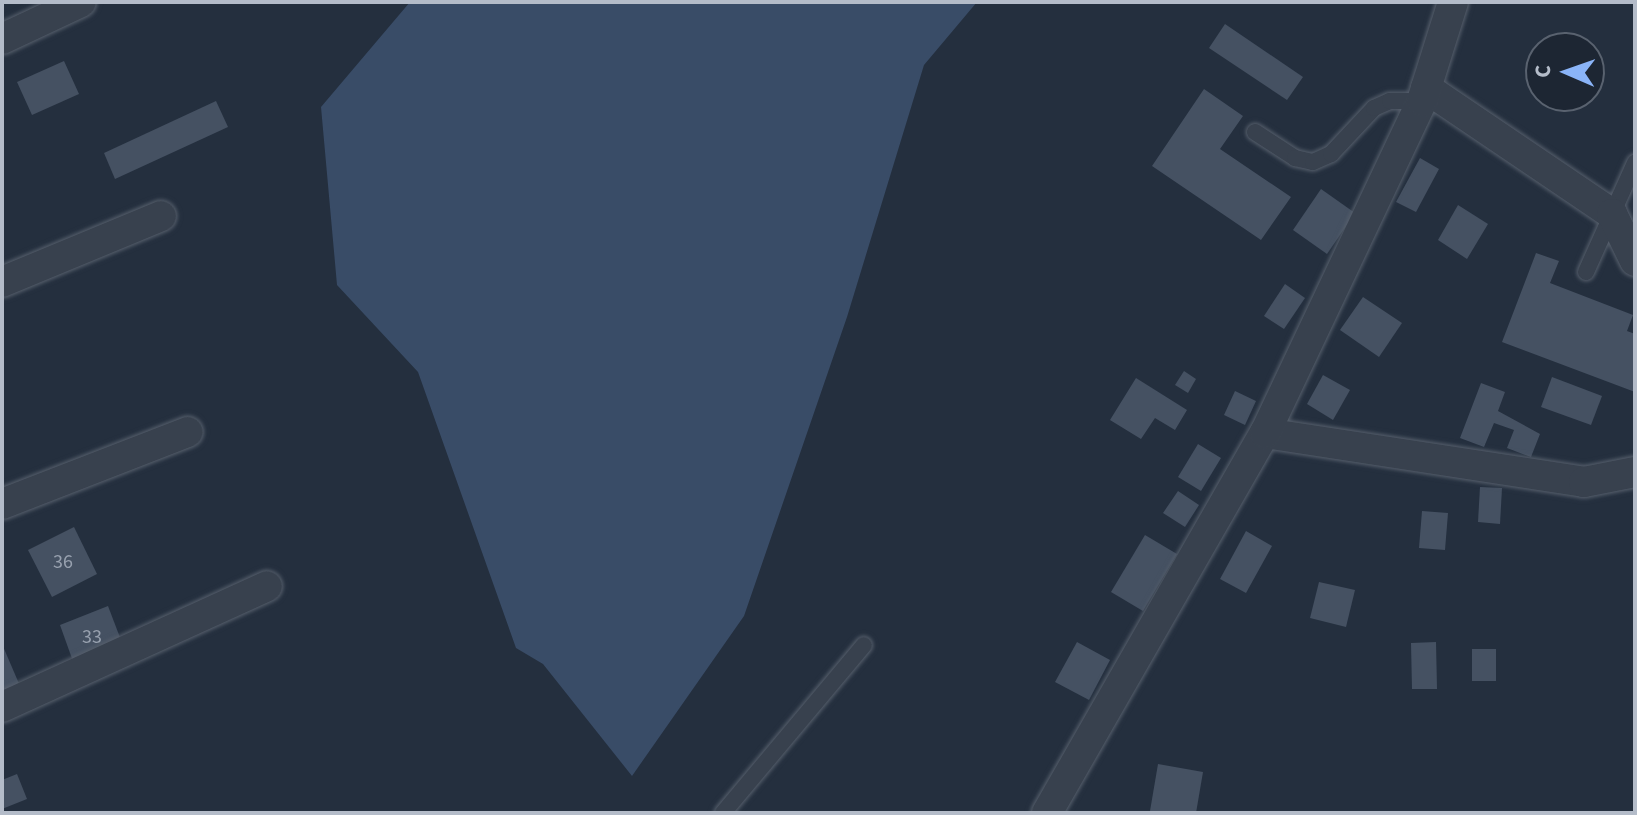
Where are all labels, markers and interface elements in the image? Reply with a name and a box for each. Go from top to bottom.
north arrow [1525,32,1605,112]
text: С [1527,64,1559,78]
house number: 36 [53,550,73,574]
house number: 33 [82,625,102,649]

